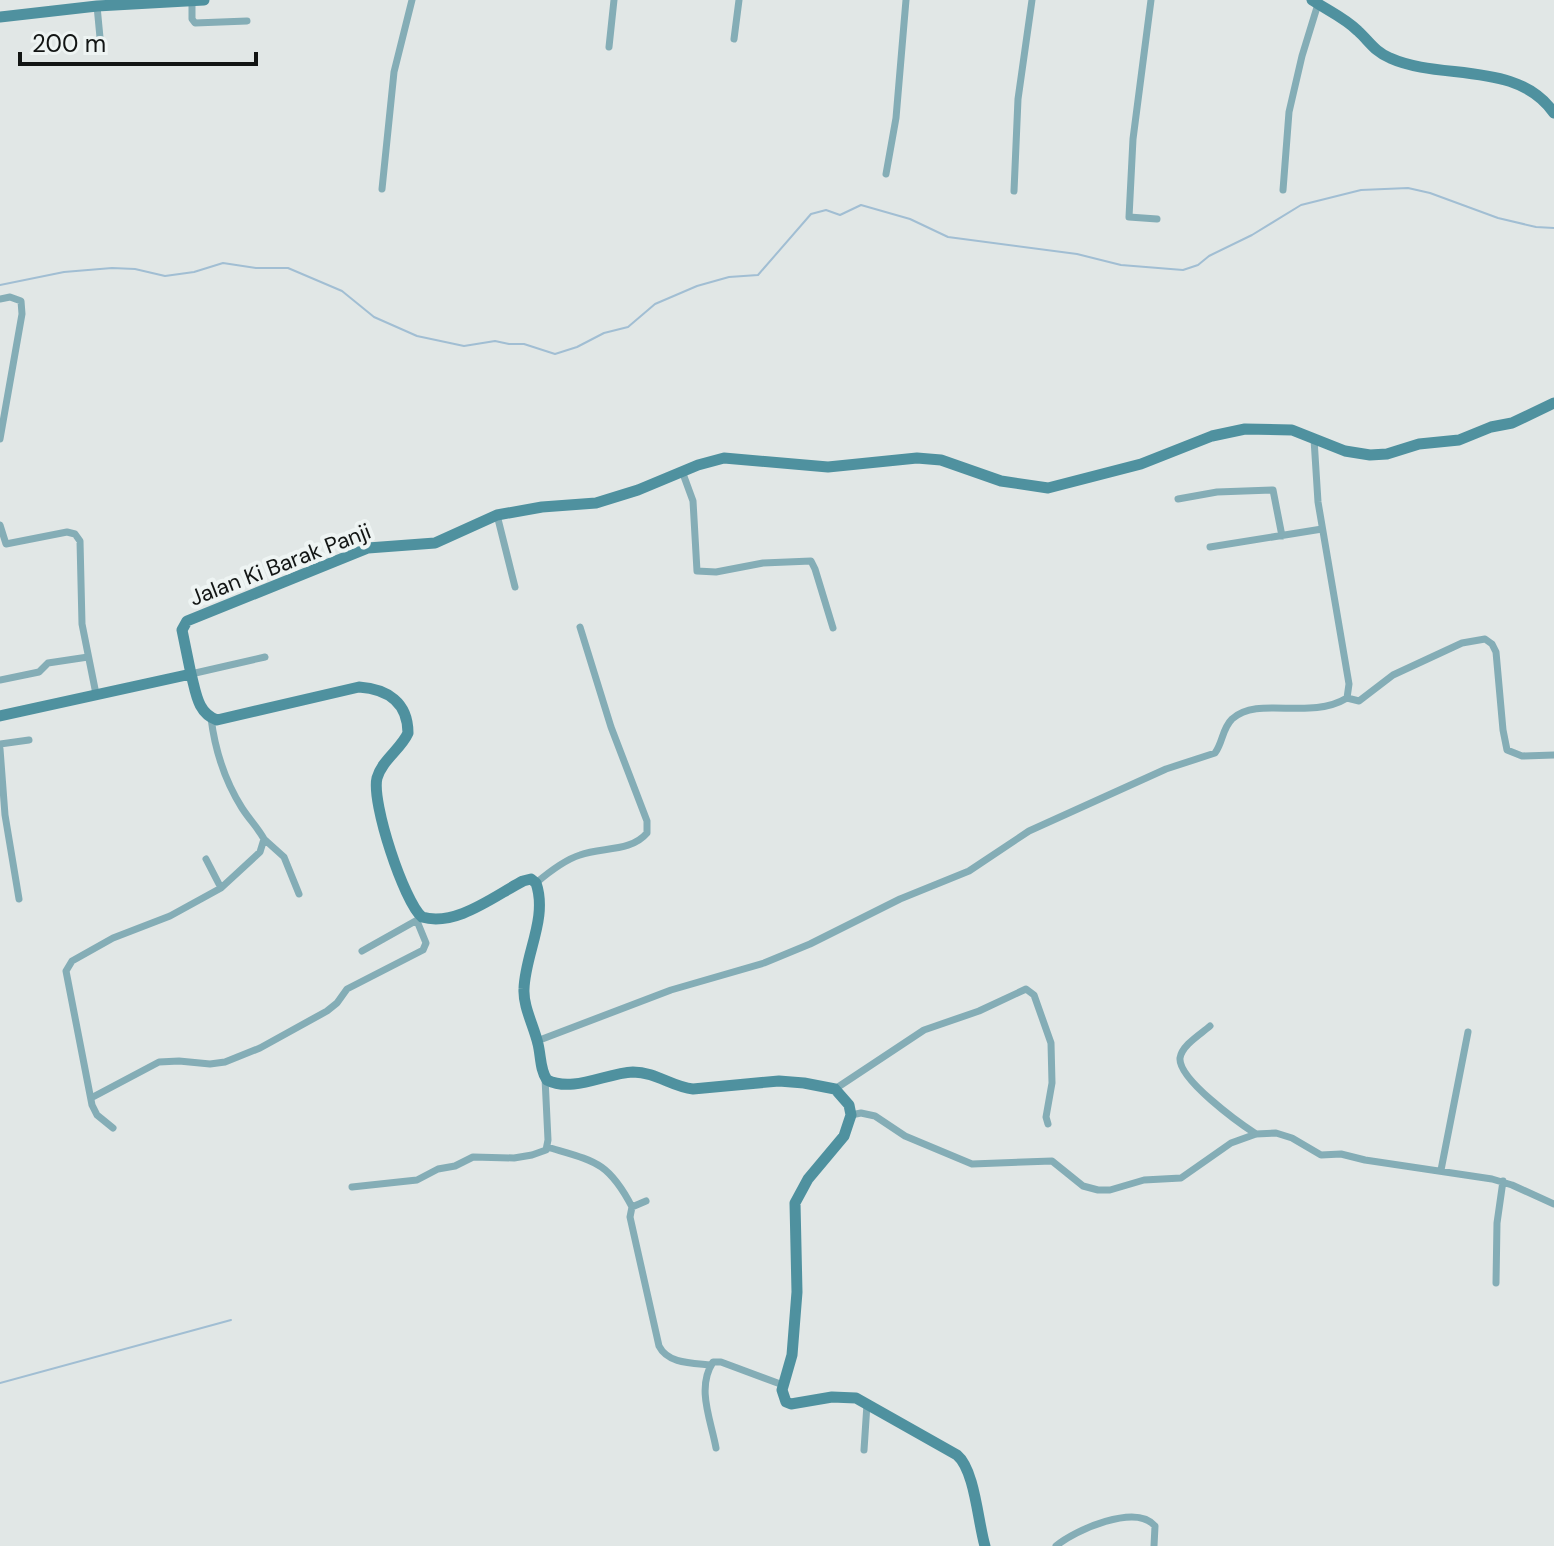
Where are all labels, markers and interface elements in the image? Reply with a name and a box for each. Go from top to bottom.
scale bar [20,16,256,66]
text: 200 m [32,28,106,59]
street label: Jalan Ki Barak Panji [185,517,375,612]

